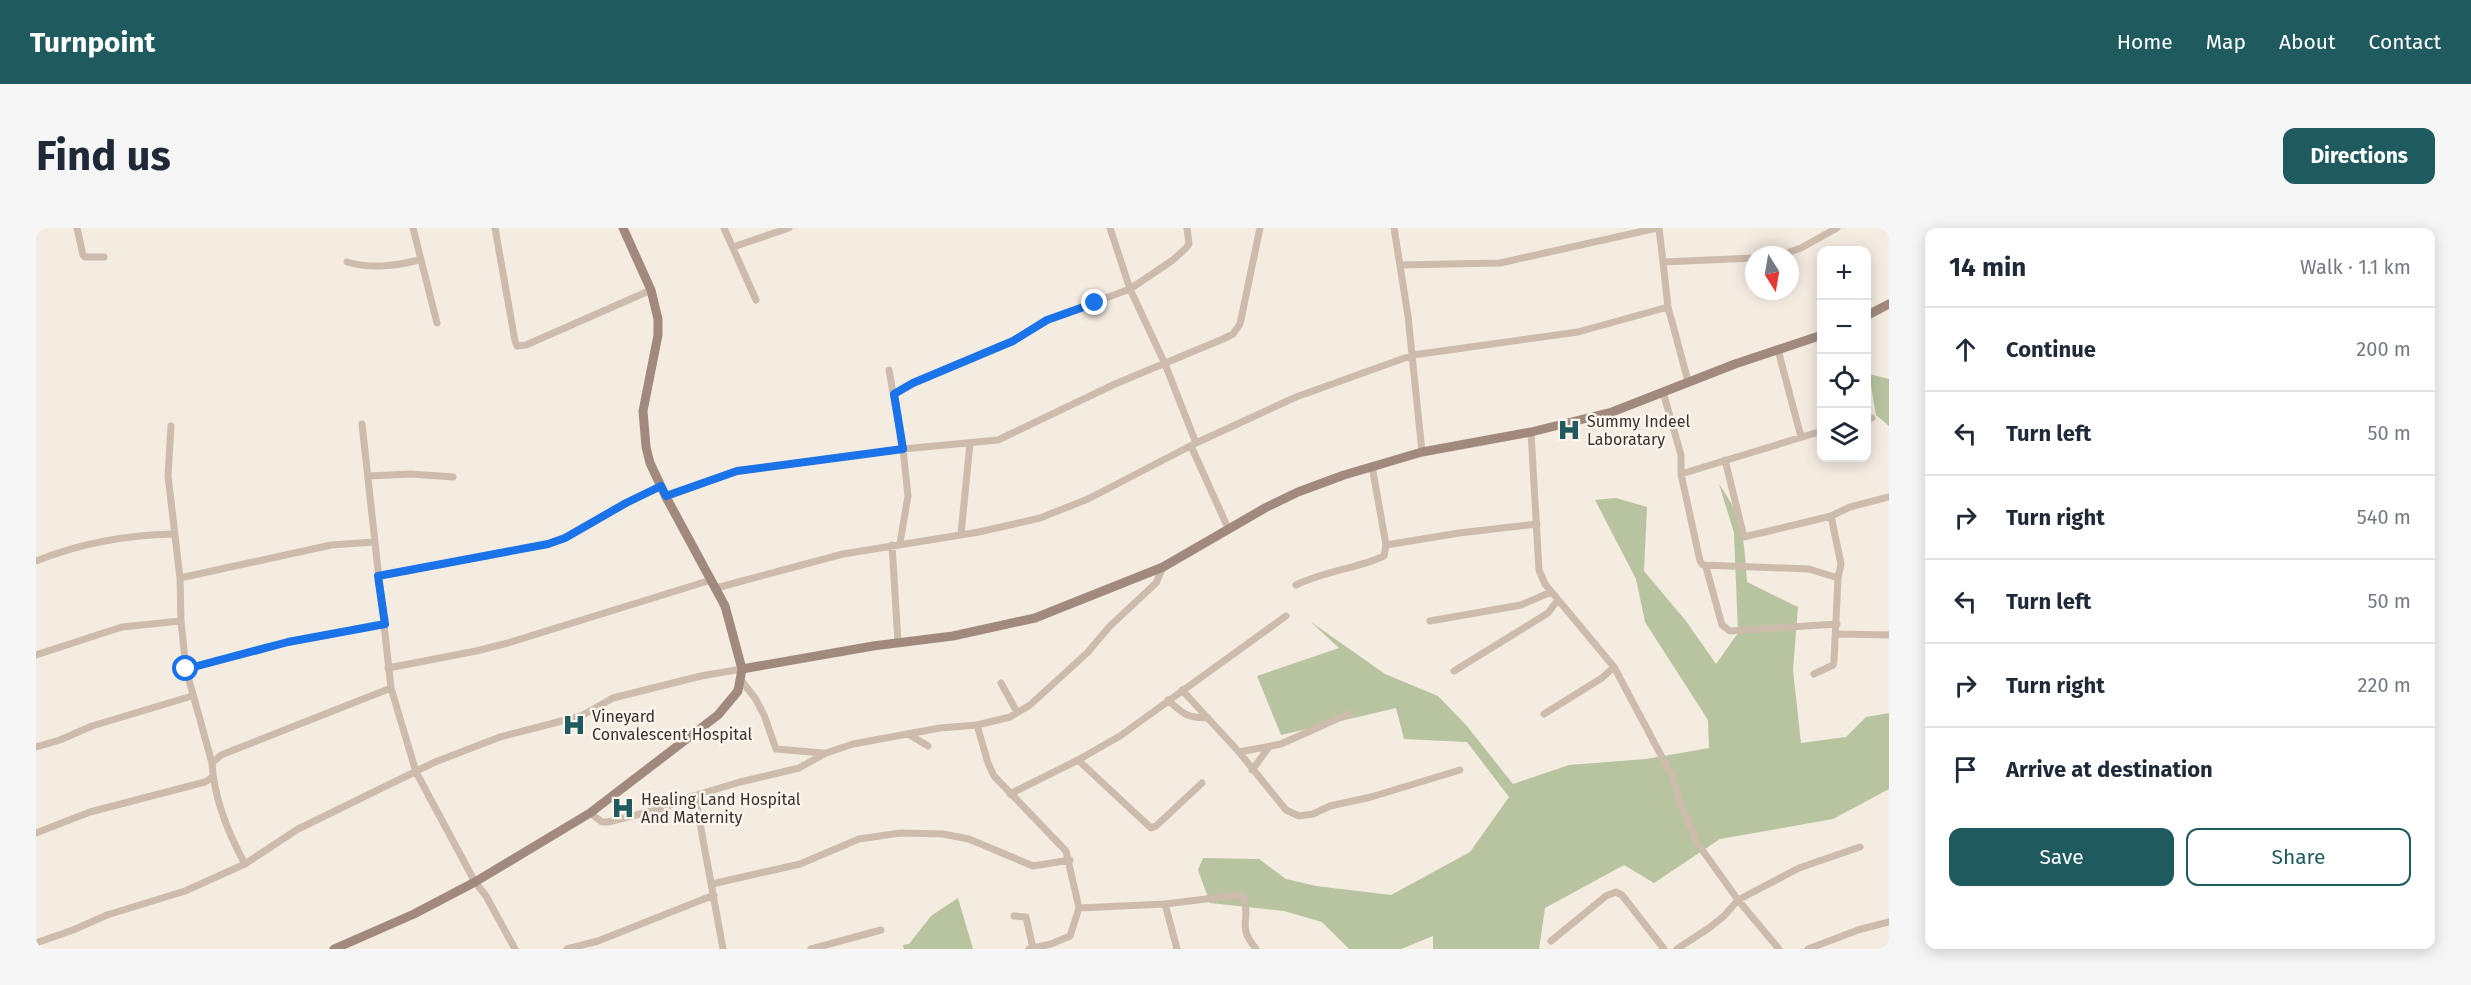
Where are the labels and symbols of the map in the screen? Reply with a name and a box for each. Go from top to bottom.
north arrow [1745,246,1799,300]
route end [1081,289,1107,315]
place label: Summy Indeel Laboratary [1587,412,1691,449]
hospital icon: Summy Indeel Laboratary [1556,417,1582,443]
route start [172,655,198,681]
place label: Vineyard Convalescent Hospital [592,707,753,744]
hospital icon: Vineyard Convalescent Hospital [561,712,587,738]
place label: Healing Land Hospital And Maternity [641,790,801,827]
hospital icon: Healing Land Hospital And Maternity [610,795,636,821]

